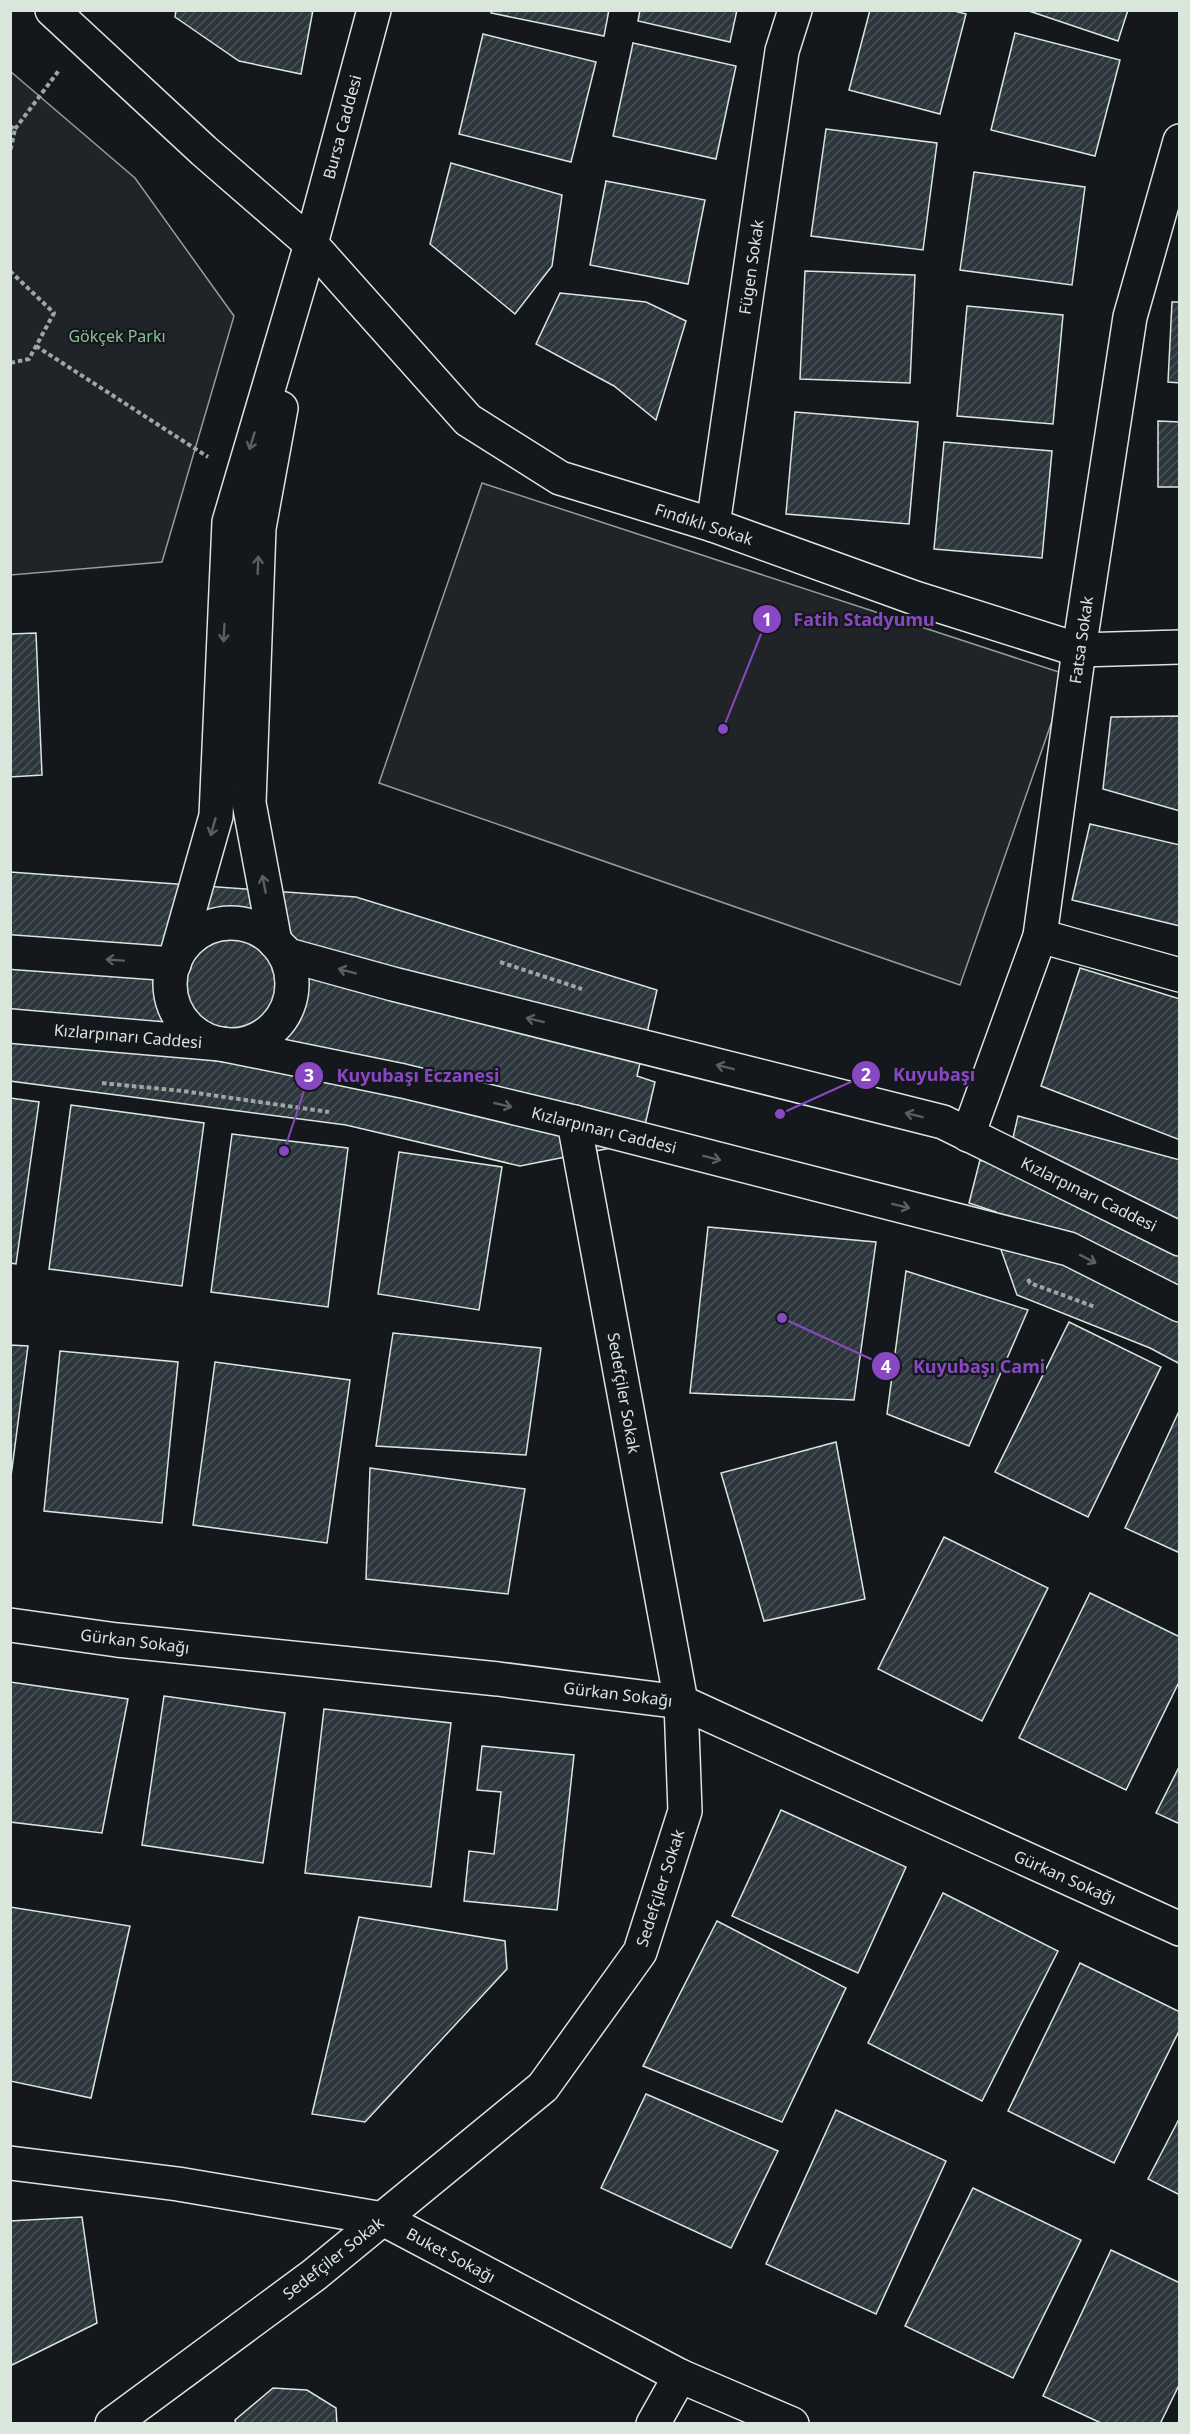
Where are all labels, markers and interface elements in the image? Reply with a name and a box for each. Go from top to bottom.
street label: Bursa Caddesi [317,72,367,182]
street label: Fügen Sokak [733,218,769,316]
park label: Gökçek Parkı [68,325,166,347]
one-way arrow [246,431,257,450]
street label: Fındıklı Sokak [652,498,756,550]
one-way arrow [253,556,264,575]
street label: Fatsa Sokak [1064,594,1098,685]
callout: Fatih Stadyumu [752,601,947,637]
text: 1 [762,607,772,631]
text: Fatih Stadyumu [793,607,935,631]
one-way arrow [219,622,230,642]
one-way arrow [207,817,218,836]
one-way arrow [259,875,270,895]
one-way arrow [106,954,126,965]
one-way arrow [337,965,356,977]
one-way arrow [526,1013,545,1025]
street label: Kızlarpınarı Caddesi [53,1019,203,1053]
callout: Kuyubaşı [851,1057,987,1093]
callout: Kuyubaşı Eczanesi [294,1058,511,1094]
one-way arrow [715,1061,734,1073]
text: 2 [861,1062,871,1086]
text: Kuyubaşı [893,1062,975,1086]
text: 3 [304,1063,314,1087]
text: Kuyubaşı Eczanesi [337,1063,499,1087]
one-way arrow [493,1100,512,1112]
street label: Kızlarpınarı Caddesi [529,1101,679,1159]
one-way arrow [905,1108,924,1120]
one-way arrow [702,1152,721,1164]
street label: Kızlarpınarı Caddesi [1017,1152,1161,1236]
one-way arrow [891,1201,910,1213]
one-way arrow [1079,1254,1097,1265]
street label: Sedefçiler Sokak [603,1331,646,1456]
callout: Kuyubaşı Cami [871,1348,1058,1384]
text: 4 [881,1354,891,1378]
text: Kuyubaşı Cami [913,1354,1045,1378]
street label: Gürkan Sokağı [79,1623,191,1659]
street label: Gürkan Sokağı [562,1676,674,1712]
street label: Sedefçiler Sokak [631,1826,690,1950]
street label: Gürkan Sokağı [1010,1845,1120,1909]
street label: Sedefçiler Sokak [278,2211,388,2304]
street label: Buket Sokağı [403,2222,499,2288]

